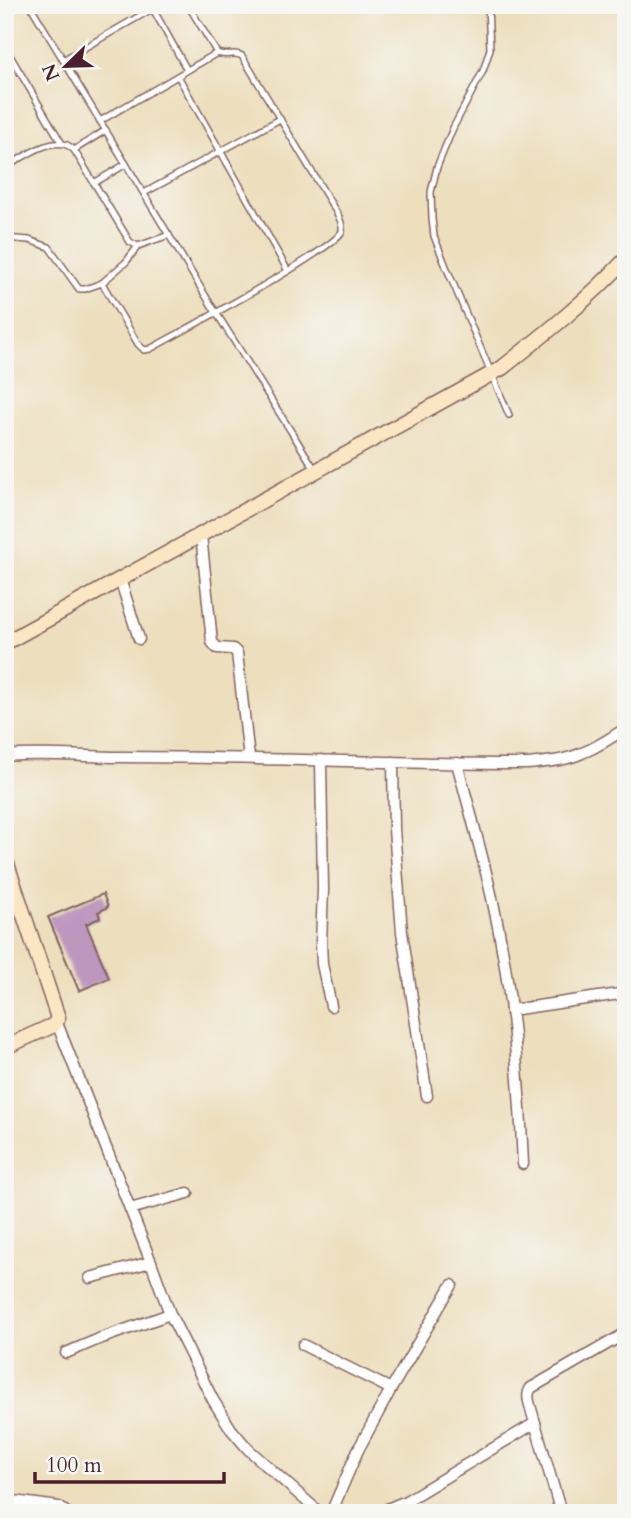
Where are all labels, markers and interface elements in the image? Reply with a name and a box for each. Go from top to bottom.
north arrow [32,32,102,102]
text: N [36,59,66,85]
scale bar [35,1441,224,1485]
text: 100 m [46,1451,102,1480]

